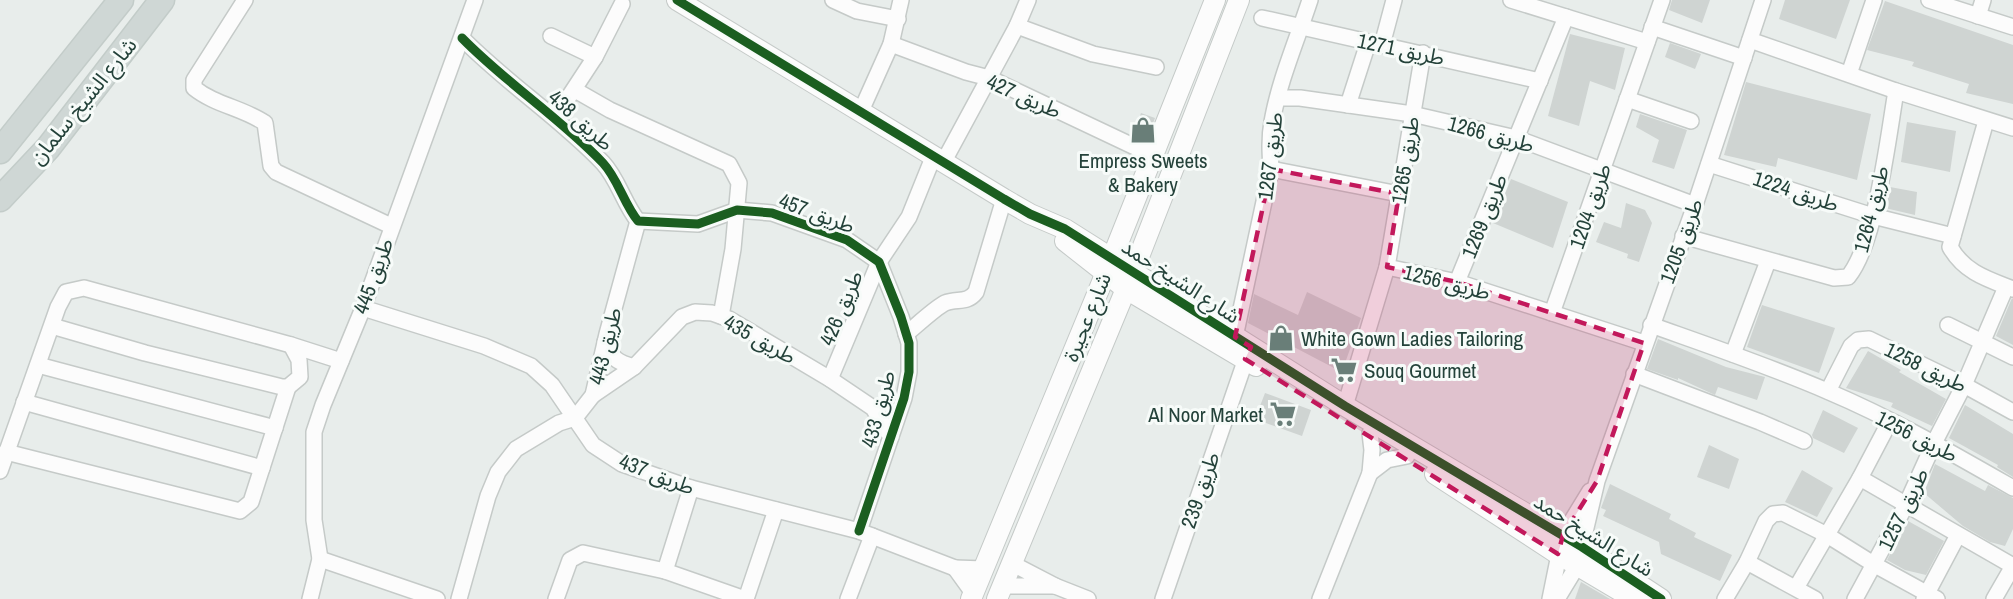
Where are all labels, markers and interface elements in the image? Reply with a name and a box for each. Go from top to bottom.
street label: طريق 1271 [1355,26,1447,72]
street label: شارع الشيخ سلمان [23,31,144,171]
street label: طريق 427 [982,67,1066,125]
street label: طريق 438 [542,83,620,157]
street label: طريق 1266 [1445,109,1537,159]
street label: طريق 1267 [1250,110,1290,202]
street label: طريق 1265 [1384,114,1426,206]
shop icon: Empress Sweets & Bakery [1128,115,1158,145]
place label: Empress Sweets & Bakery [1078,146,1208,199]
street label: طريق 1204 [1562,160,1618,252]
street label: طريق 1264 [1846,163,1896,255]
street label: طريق 1224 [1750,164,1842,218]
street label: طريق 1269 [1454,170,1514,262]
street label: طريق 457 [775,186,859,240]
street label: طريق 1205 [1652,195,1710,287]
street label: شارع الشيخ حمد [1116,232,1246,331]
street label: طريق 445 [346,234,400,318]
street label: طريق 1256 [1401,257,1493,307]
street label: طريق 426 [812,266,870,350]
street label: شارع عجيرة [1056,268,1119,366]
street label: طريق 443 [581,304,629,388]
street label: طريق 435 [719,307,801,371]
shop icon: White Gown Ladies Tailoring [1266,323,1296,353]
place label: White Gown Ladies Tailoring [1301,324,1524,353]
street label: طريق 1258 [1880,335,1972,399]
supermarket icon: Souq Gourmet [1329,355,1359,385]
place label: Souq Gourmet [1364,356,1476,385]
street label: طريق 433 [854,367,902,451]
supermarket icon: Al Noor Market [1268,399,1298,429]
place label: Al Noor Market [1147,400,1263,429]
street label: طريق 1256 [1871,403,1963,469]
street label: طريق 437 [615,446,699,502]
street label: طريق 239 [1173,448,1227,532]
street label: طريق 1257 [1871,463,1935,555]
street label: شارع الشيخ حمد [1528,487,1659,584]

